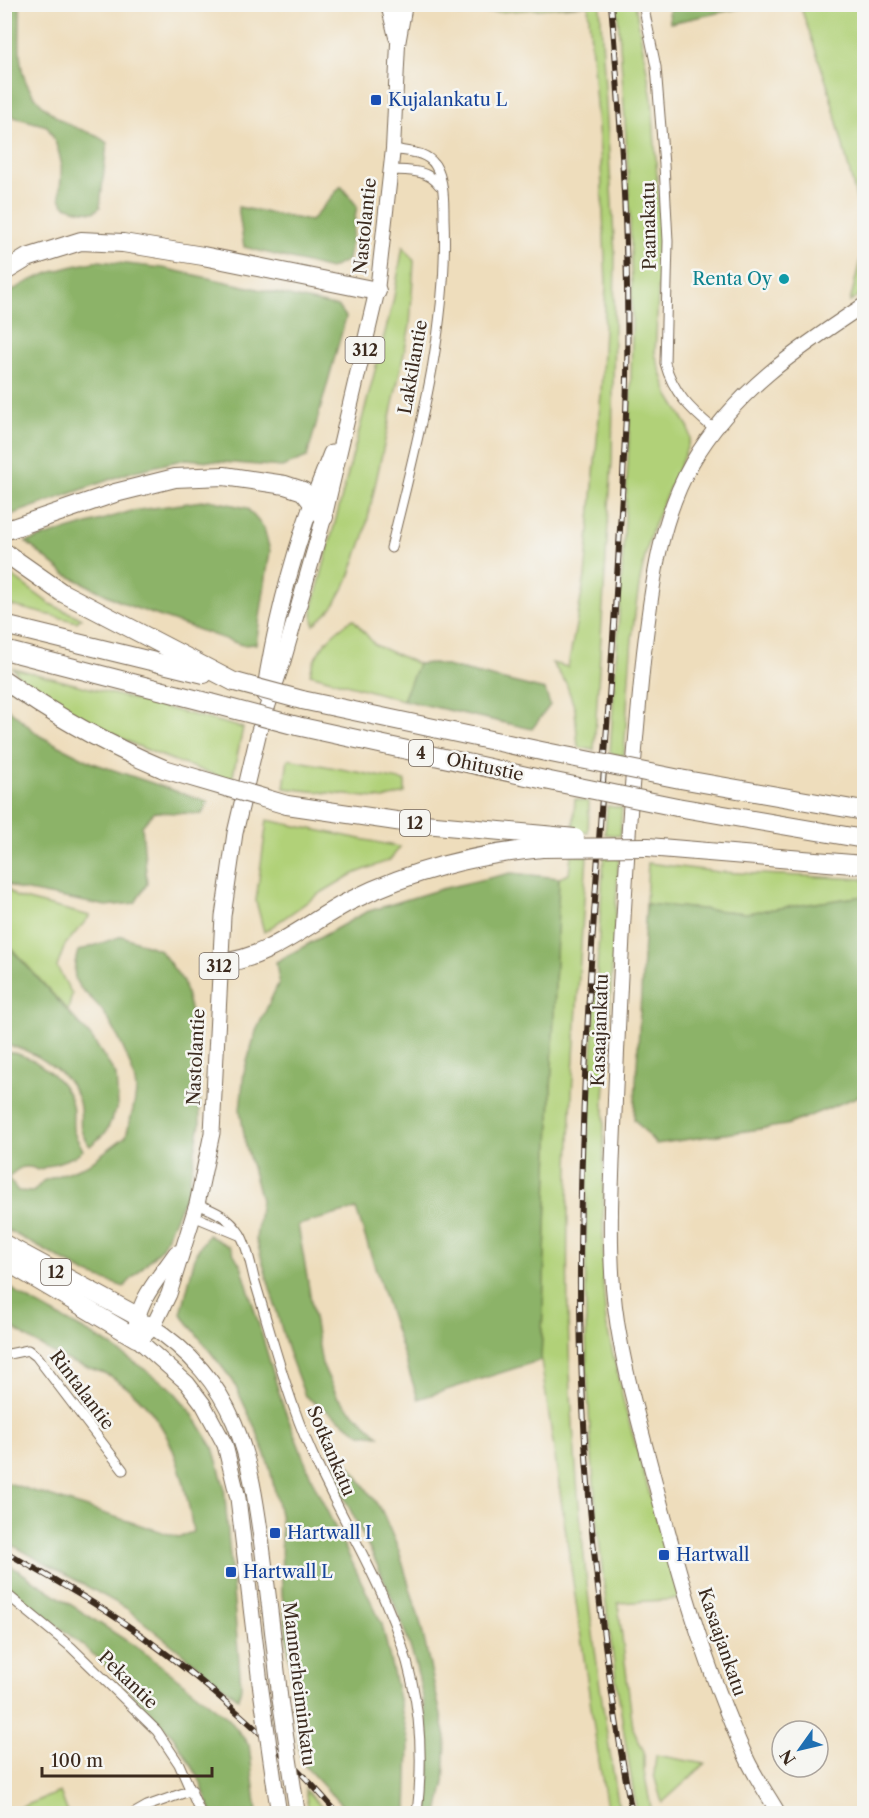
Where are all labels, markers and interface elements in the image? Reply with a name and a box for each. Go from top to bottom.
place label: Kujalankatu L [388,89,508,111]
marker: Kujalankatu L [369,93,383,107]
street label: Nastolantie [349,177,381,275]
street label: Paanakatu [637,182,661,270]
place label: Renta Oy [692,268,773,290]
marker: Renta Oy [777,272,791,286]
street label: Lakkilantie [394,318,432,416]
road number: 312 [346,337,385,363]
road number: 4 [409,740,433,766]
street label: Ohitustie [444,748,526,786]
road number: 12 [400,810,430,836]
road number: 312 [200,953,238,979]
street label: Kasaajankatu [587,973,613,1087]
street label: Nastolantie [182,1008,210,1106]
road number: 12 [41,1259,71,1285]
street label: Rintalantie [45,1346,119,1434]
street label: Sotkankatu [302,1403,360,1499]
place label: Hartwall I [287,1522,372,1544]
marker: Hartwall I [268,1526,282,1540]
place label: Hartwall [676,1544,749,1566]
marker: Hartwall [657,1548,671,1562]
place label: Hartwall L [243,1561,333,1583]
marker: Hartwall L [224,1565,238,1579]
street label: Kasaajankatu [693,1585,751,1699]
street label: Mannerheiminkatu [278,1601,320,1767]
street label: Pekantie [94,1646,162,1714]
north arrow [770,1719,830,1779]
scale bar [42,1740,212,1778]
text: N [775,1746,800,1769]
text: 100 m [51,1750,103,1772]

